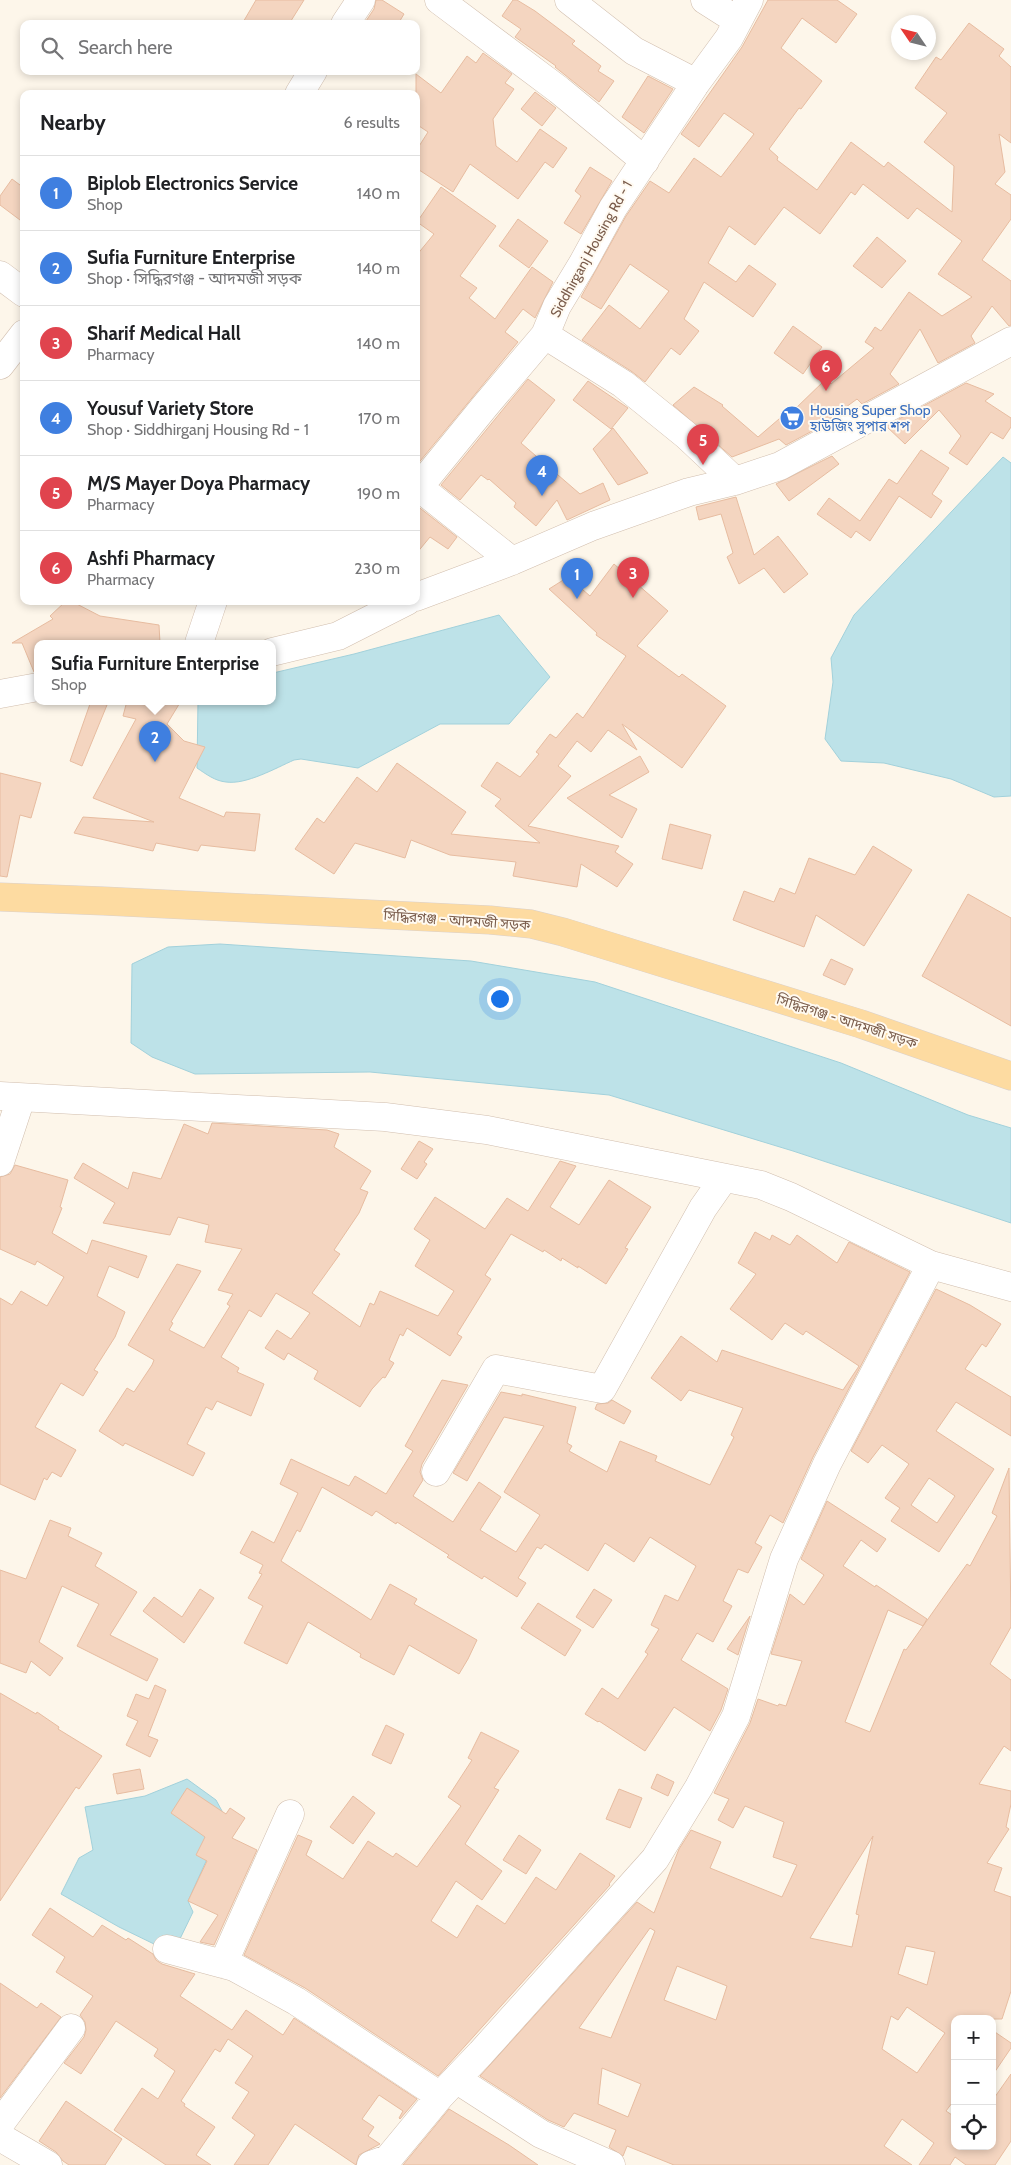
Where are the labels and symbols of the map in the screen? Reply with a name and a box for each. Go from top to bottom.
north arrow [891,15,936,60]
street label: Siddhirganj Housing Rd - 1 [546,178,636,320]
pin: 6 [810,350,842,391]
place label: Housing Super Shop হাউজিং সুপার শপ [809,401,931,435]
supermarket icon: Housing Super Shop হাউজিং সুপার শপ [779,405,805,431]
pin: 5 [687,424,719,465]
pin: 4 [526,455,558,496]
pin: 3 [617,557,649,598]
pin: 1 [561,558,593,599]
pin: 2 [139,721,171,762]
street label: সিদ্ধিরগঞ্জ - আদমজী সড়ক [382,906,532,934]
your location [487,986,513,1012]
street label: সিদ্ধিরগঞ্জ - আদমজী সড়ক [773,989,920,1052]

